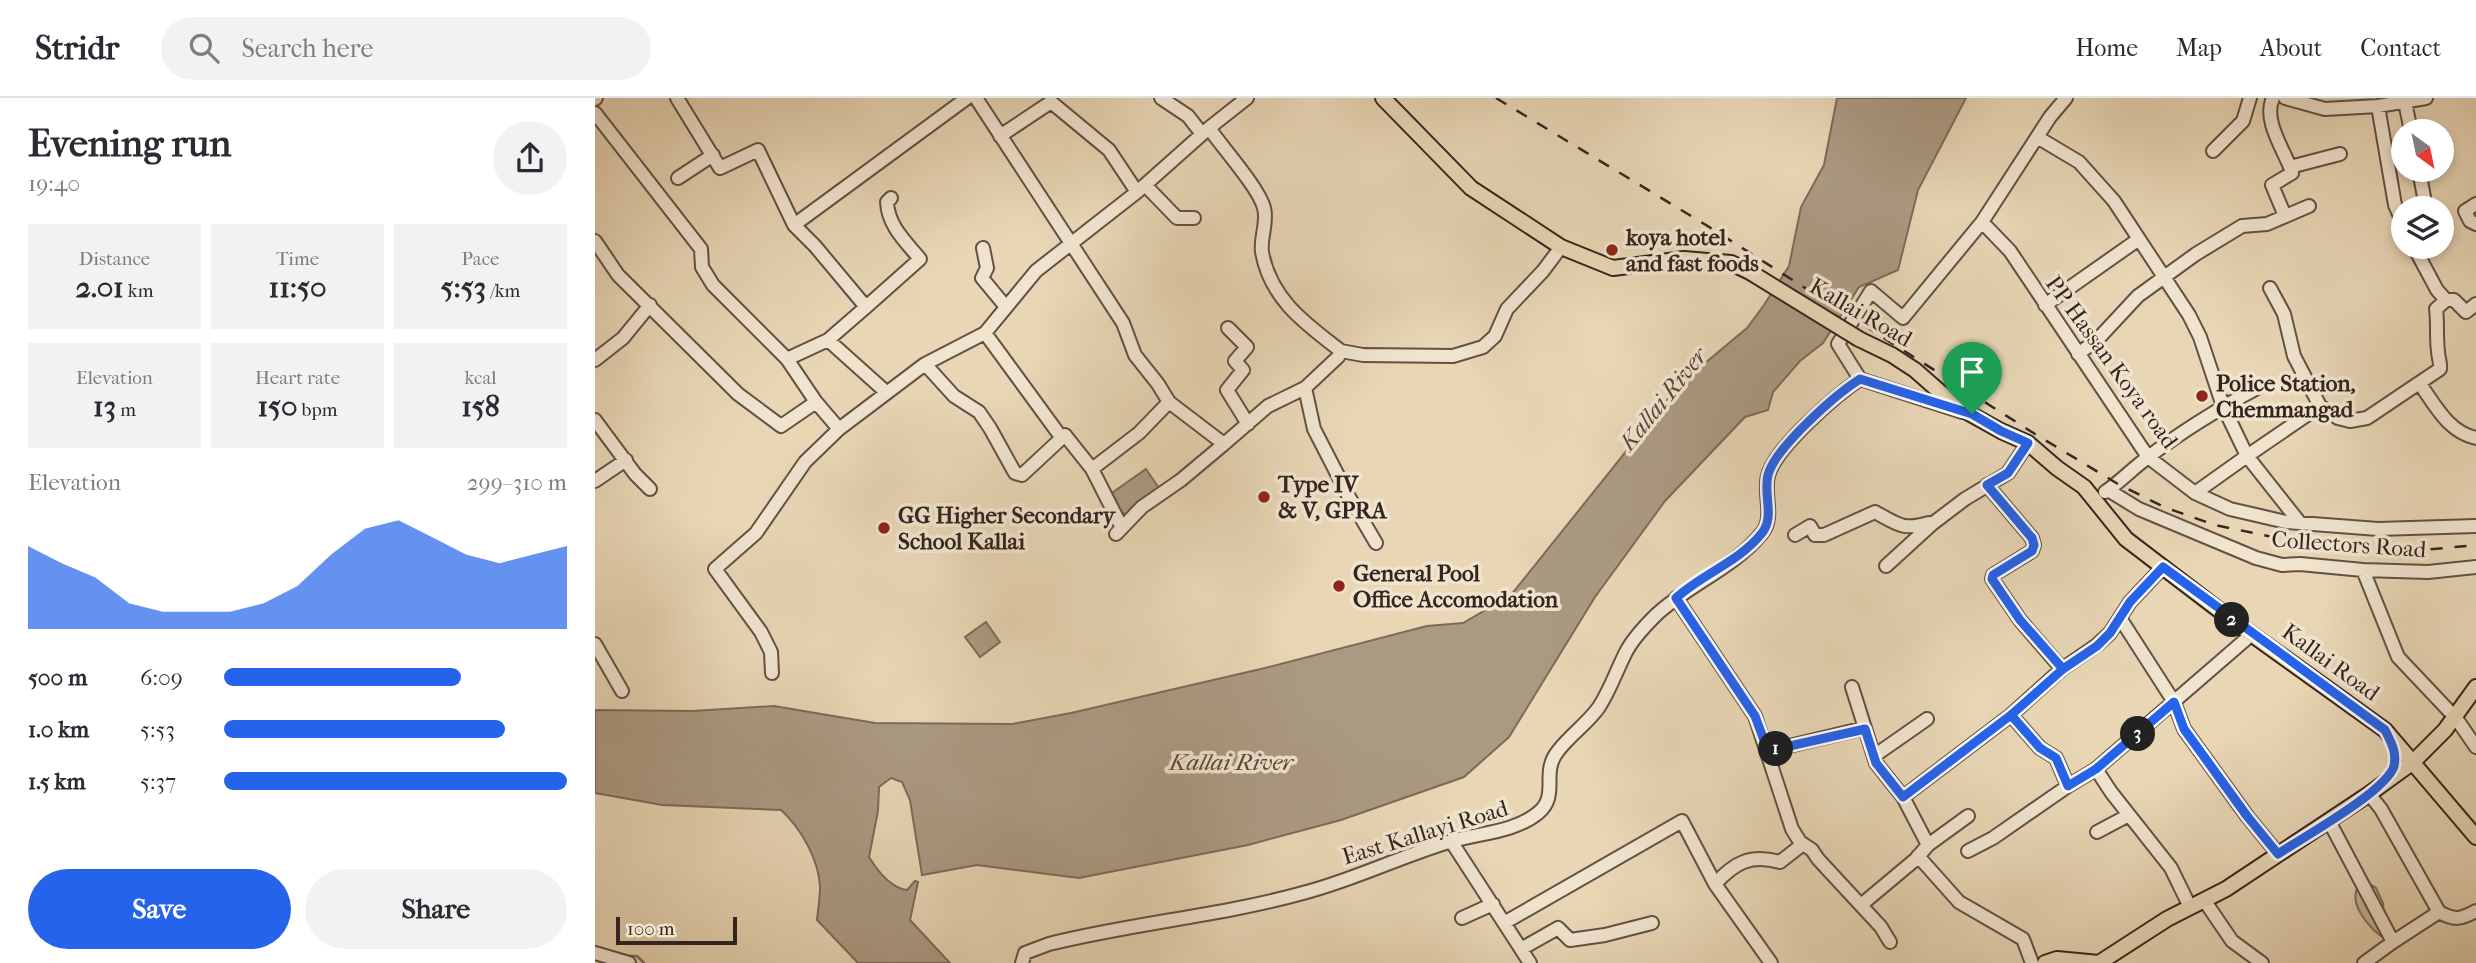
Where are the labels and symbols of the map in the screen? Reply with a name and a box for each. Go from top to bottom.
north arrow [2391,119,2453,182]
place label: koya hotel and fast foods [1625,224,1759,277]
marker: koya hotel and fast foods [1604,242,1620,258]
street label: PP Hassan Koya road [2040,271,2184,454]
street label: Kallai Road [1805,272,1917,353]
water label: Kallai River [1612,340,1714,457]
pin [1942,342,2002,414]
place label: Police Station, Chemmangad [2216,370,2356,423]
marker: Police Station, Chemmangad [2194,388,2210,404]
place label: Type IV & V, GPRA [1277,471,1388,524]
marker: Type IV & V, GPRA [1256,489,1272,505]
place label: GG Higher Secondary School Kallai [898,502,1117,555]
marker: GG Higher Secondary School Kallai [876,520,892,536]
street label: Collectors Road [2271,526,2428,563]
place label: General Pool Office Accomodation [1353,560,1559,613]
marker: General Pool Office Accomodation [1331,578,1347,594]
pin: 2 [2215,602,2249,638]
street label: Kallai Road [2277,618,2385,707]
pin: 3 [2121,716,2155,752]
pin: 1 [1759,732,1793,766]
water label: Kallai River [1167,748,1295,776]
street label: East Kallayi Road [1339,794,1512,871]
scale bar [616,914,737,946]

